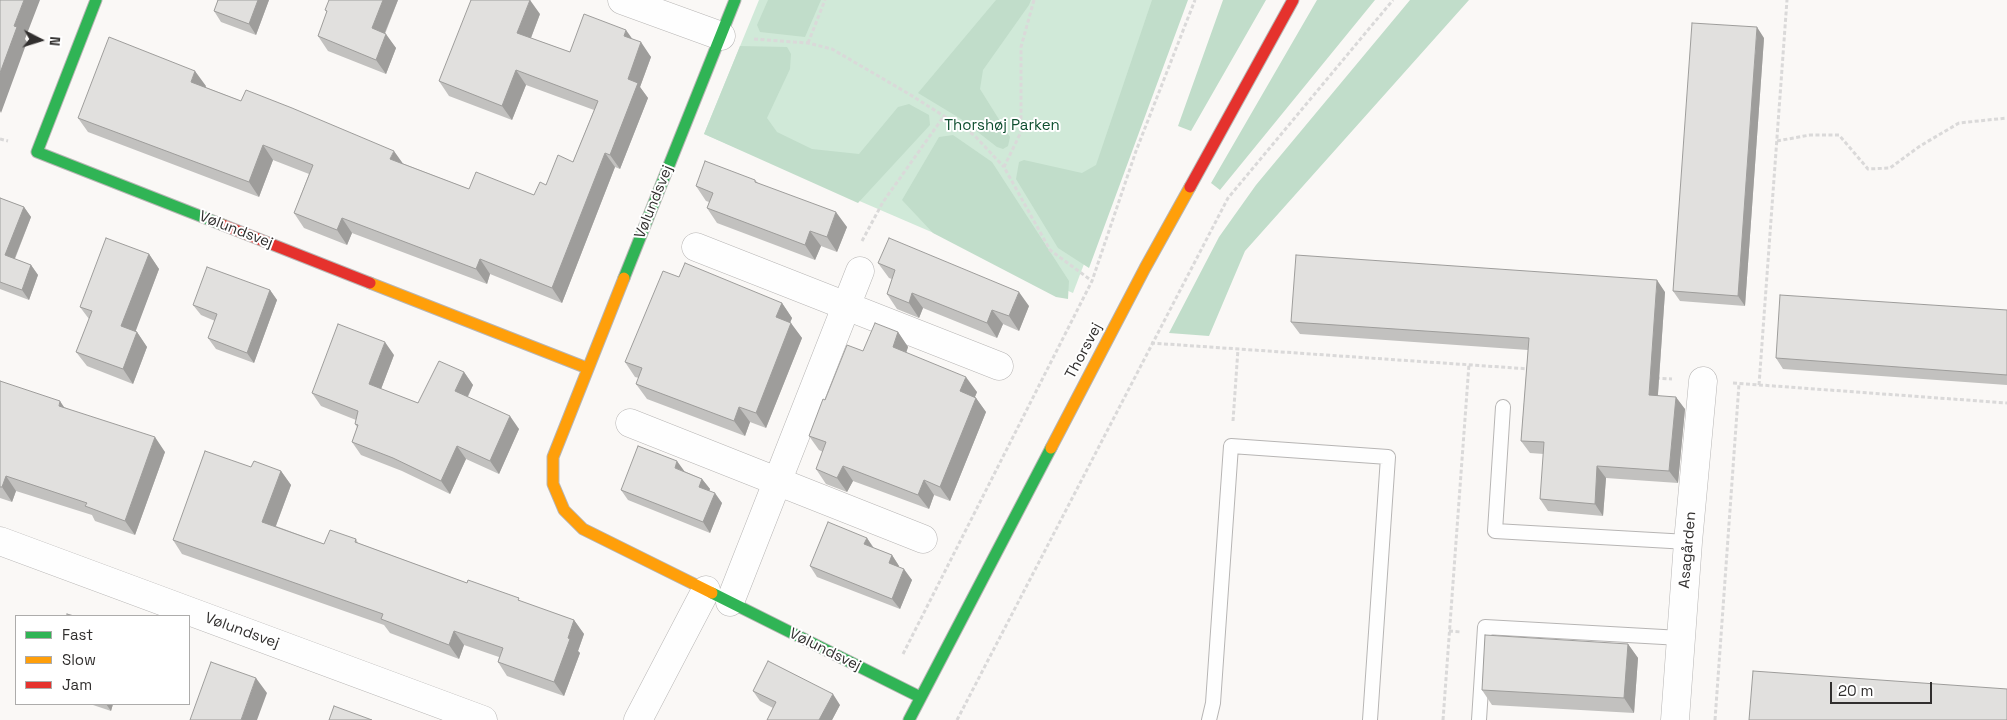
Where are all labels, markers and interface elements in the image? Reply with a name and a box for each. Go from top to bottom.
north arrow [15,15,65,65]
text: N [46,36,64,47]
park label: Thorshøj Parken [944,117,1060,135]
street label: Vølundsvej [631,163,677,241]
street label: Vølundsvej [197,208,275,252]
street label: Thorsvej [1062,320,1106,382]
street label: Asagården [1676,511,1700,589]
street label: Vølundsvej [202,609,282,653]
legend [15,615,190,705]
text: Fast [62,625,93,644]
street label: Vølundsvej [786,625,864,675]
text: Slow [62,650,96,669]
scale bar [1832,672,1934,704]
text: Jam [62,675,92,694]
text: 20 m [1838,681,1873,700]

